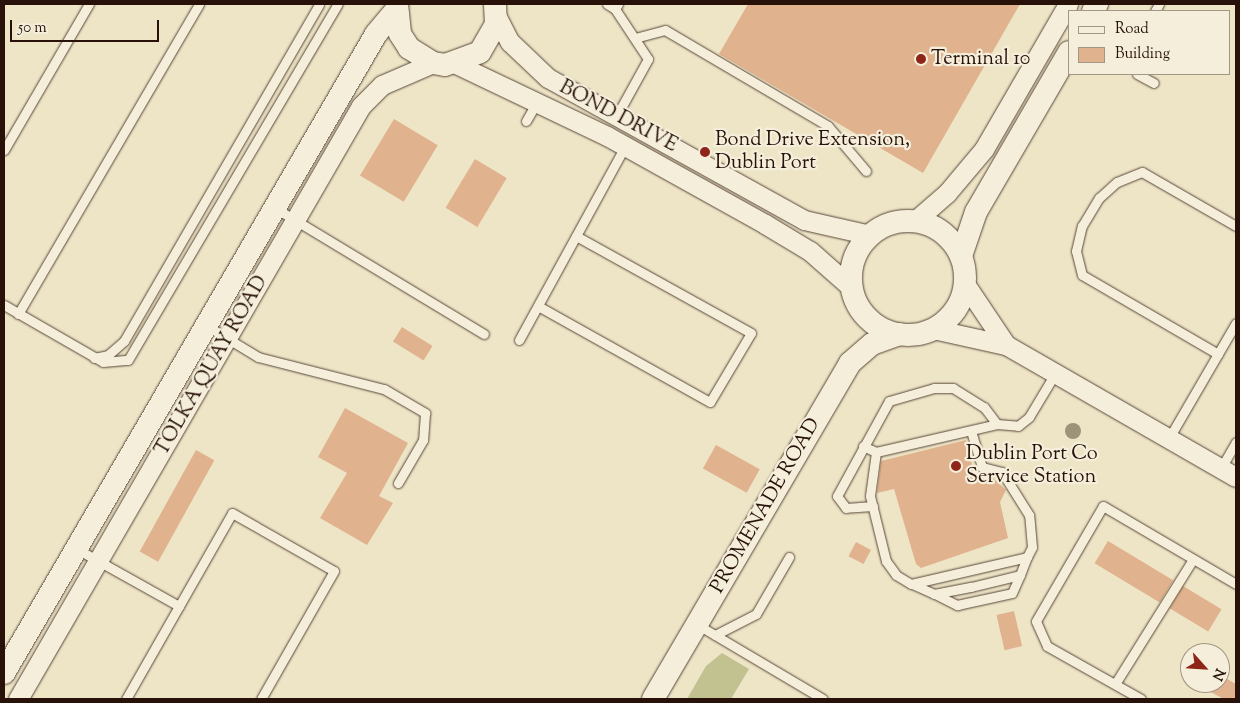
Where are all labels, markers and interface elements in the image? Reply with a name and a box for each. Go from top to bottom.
scale bar [12,10,161,42]
legend [1068,10,1230,75]
text: 50 m [18,18,47,39]
text: Road [1115,19,1149,40]
text: Building [1115,44,1170,65]
place label: Terminal 10 [931,47,1030,71]
marker: Terminal 10 [915,53,927,65]
street label: BOND DRIVE [555,76,681,158]
place label: Bond Drive Extension, Dublin Port [715,128,910,175]
marker: Bond Drive Extension, Dublin Port [699,146,711,158]
street label: TOLKA QUAY ROAD [151,272,273,460]
street label: PROMENADE ROAD [706,414,826,598]
place label: Dublin Port Co Service Station [966,442,1098,489]
marker: Dublin Port Co Service Station [950,460,962,472]
north arrow [1180,643,1230,693]
text: N [1206,665,1229,684]

